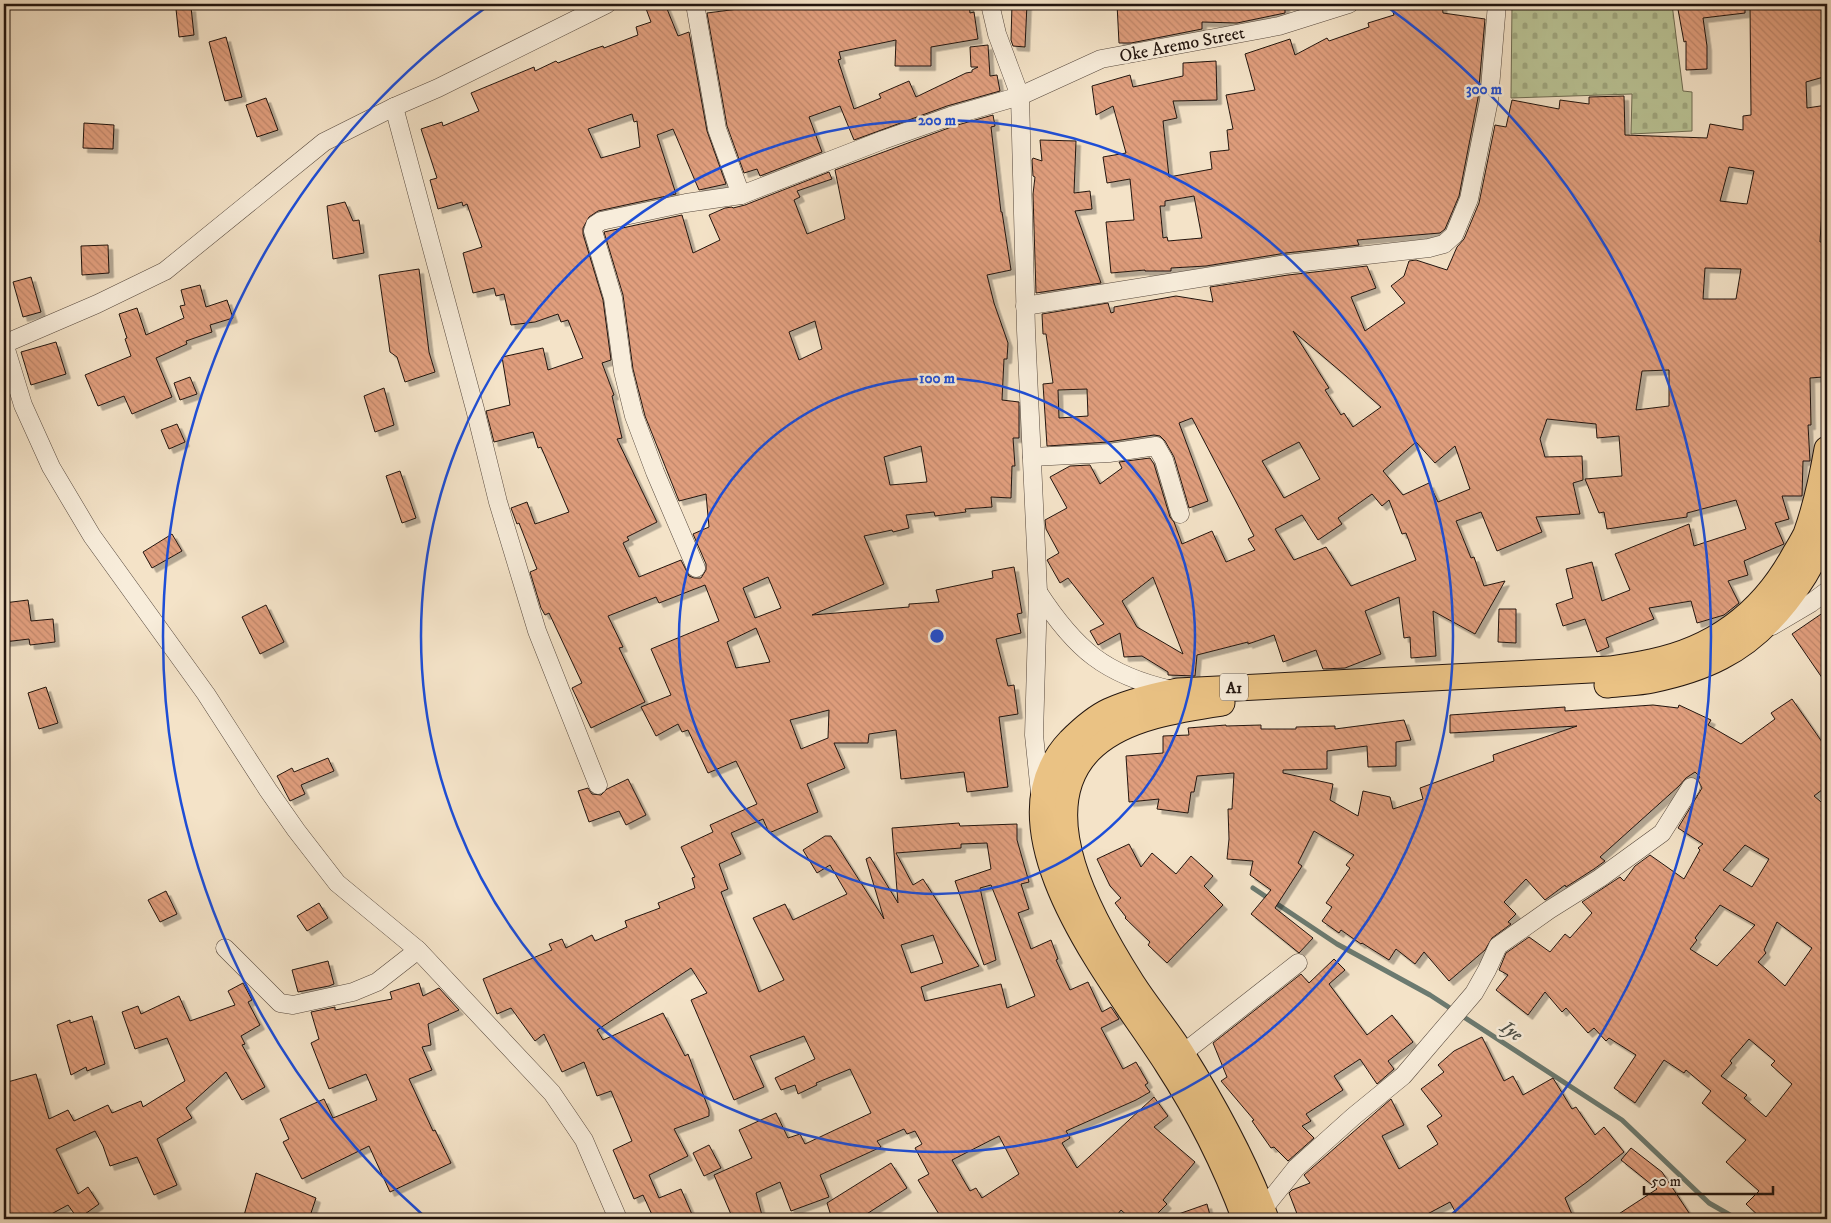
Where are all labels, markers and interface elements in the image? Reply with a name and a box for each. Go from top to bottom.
street label: Oke Aremo Street [1118,22,1247,68]
text: 300 m [1466,80,1503,99]
text: 200 m [918,111,957,130]
text: 100 m [919,369,956,388]
centre of rings [928,627,946,645]
road number: A1 [1220,674,1248,700]
water label: Iye [1495,1015,1527,1047]
scale bar [1644,1163,1772,1195]
text: 50 m [1651,1172,1681,1191]

